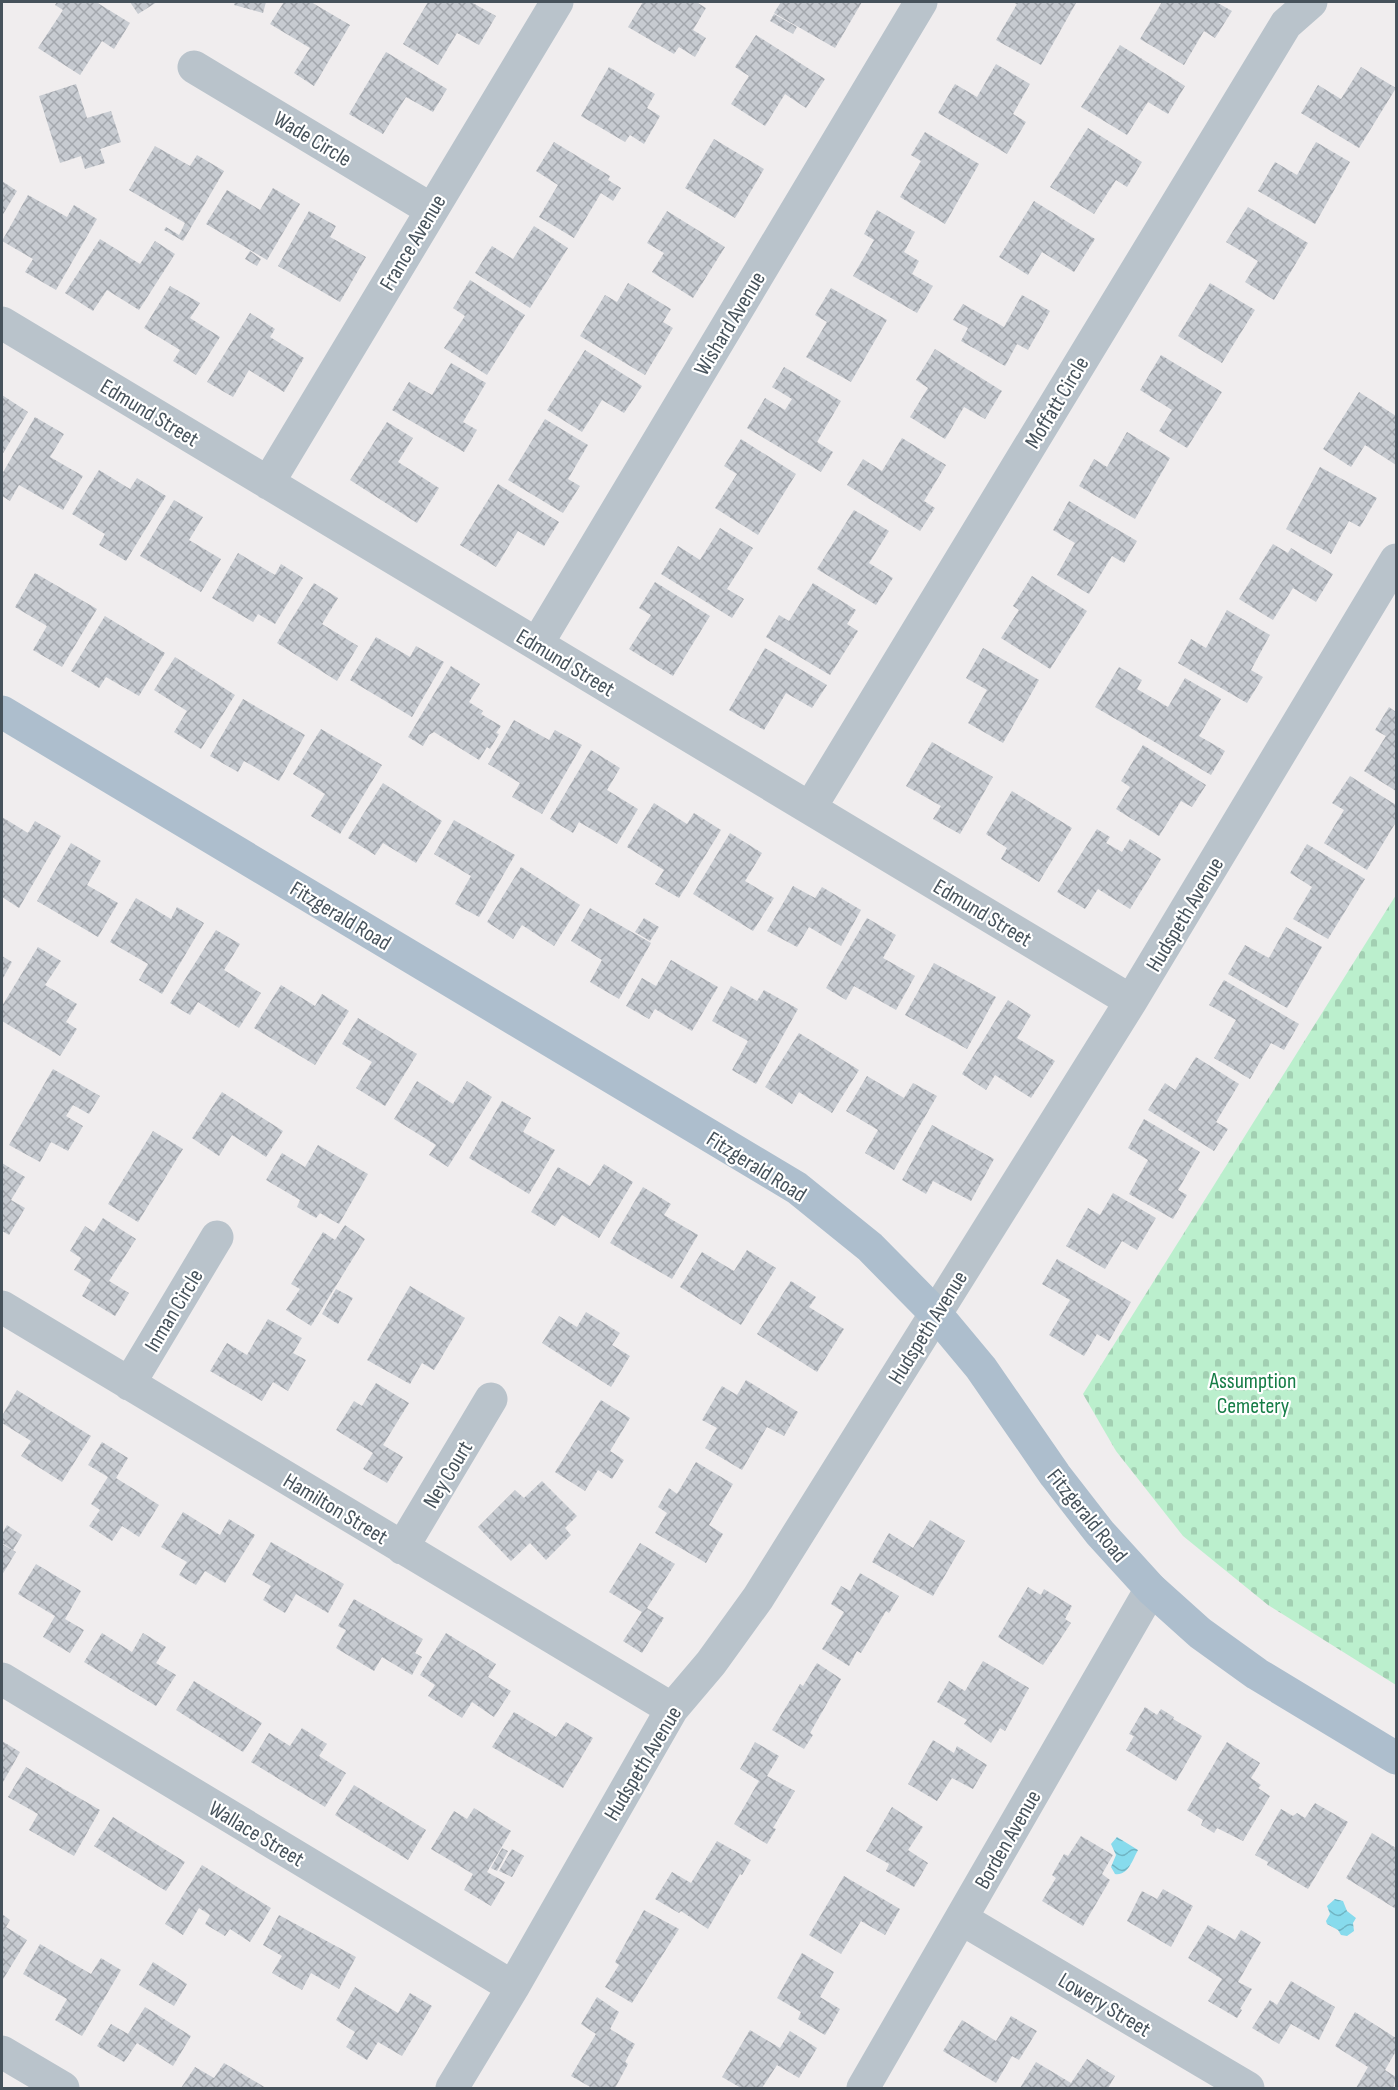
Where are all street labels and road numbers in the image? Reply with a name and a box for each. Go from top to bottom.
street label: Wade Circle [268,106,356,173]
street label: France Avenue [374,190,452,296]
street label: Wishard Avenue [689,267,772,381]
street label: Moffatt Circle [1019,352,1095,454]
street label: Edmund Street [95,373,204,453]
street label: Edmund Street [511,623,620,703]
street label: Hudspeth Avenue [1141,853,1230,977]
street label: Edmund Street [928,873,1037,953]
street label: Fitzgerald Road [285,876,396,957]
street label: Fitzgerald Road [701,1126,811,1209]
street label: Inman Circle [139,1264,210,1357]
street label: Hudspeth Avenue [883,1266,974,1390]
street label: Ney Court [418,1436,479,1513]
street label: Fitzgerald Road [1041,1464,1133,1568]
street label: Hamilton Street [278,1468,393,1551]
street label: Hudspeth Avenue [599,1702,688,1826]
street label: Borden Avenue [969,1786,1047,1894]
street label: Wallace Street [204,1795,309,1873]
street label: Lowery Street [1053,1967,1156,2044]

